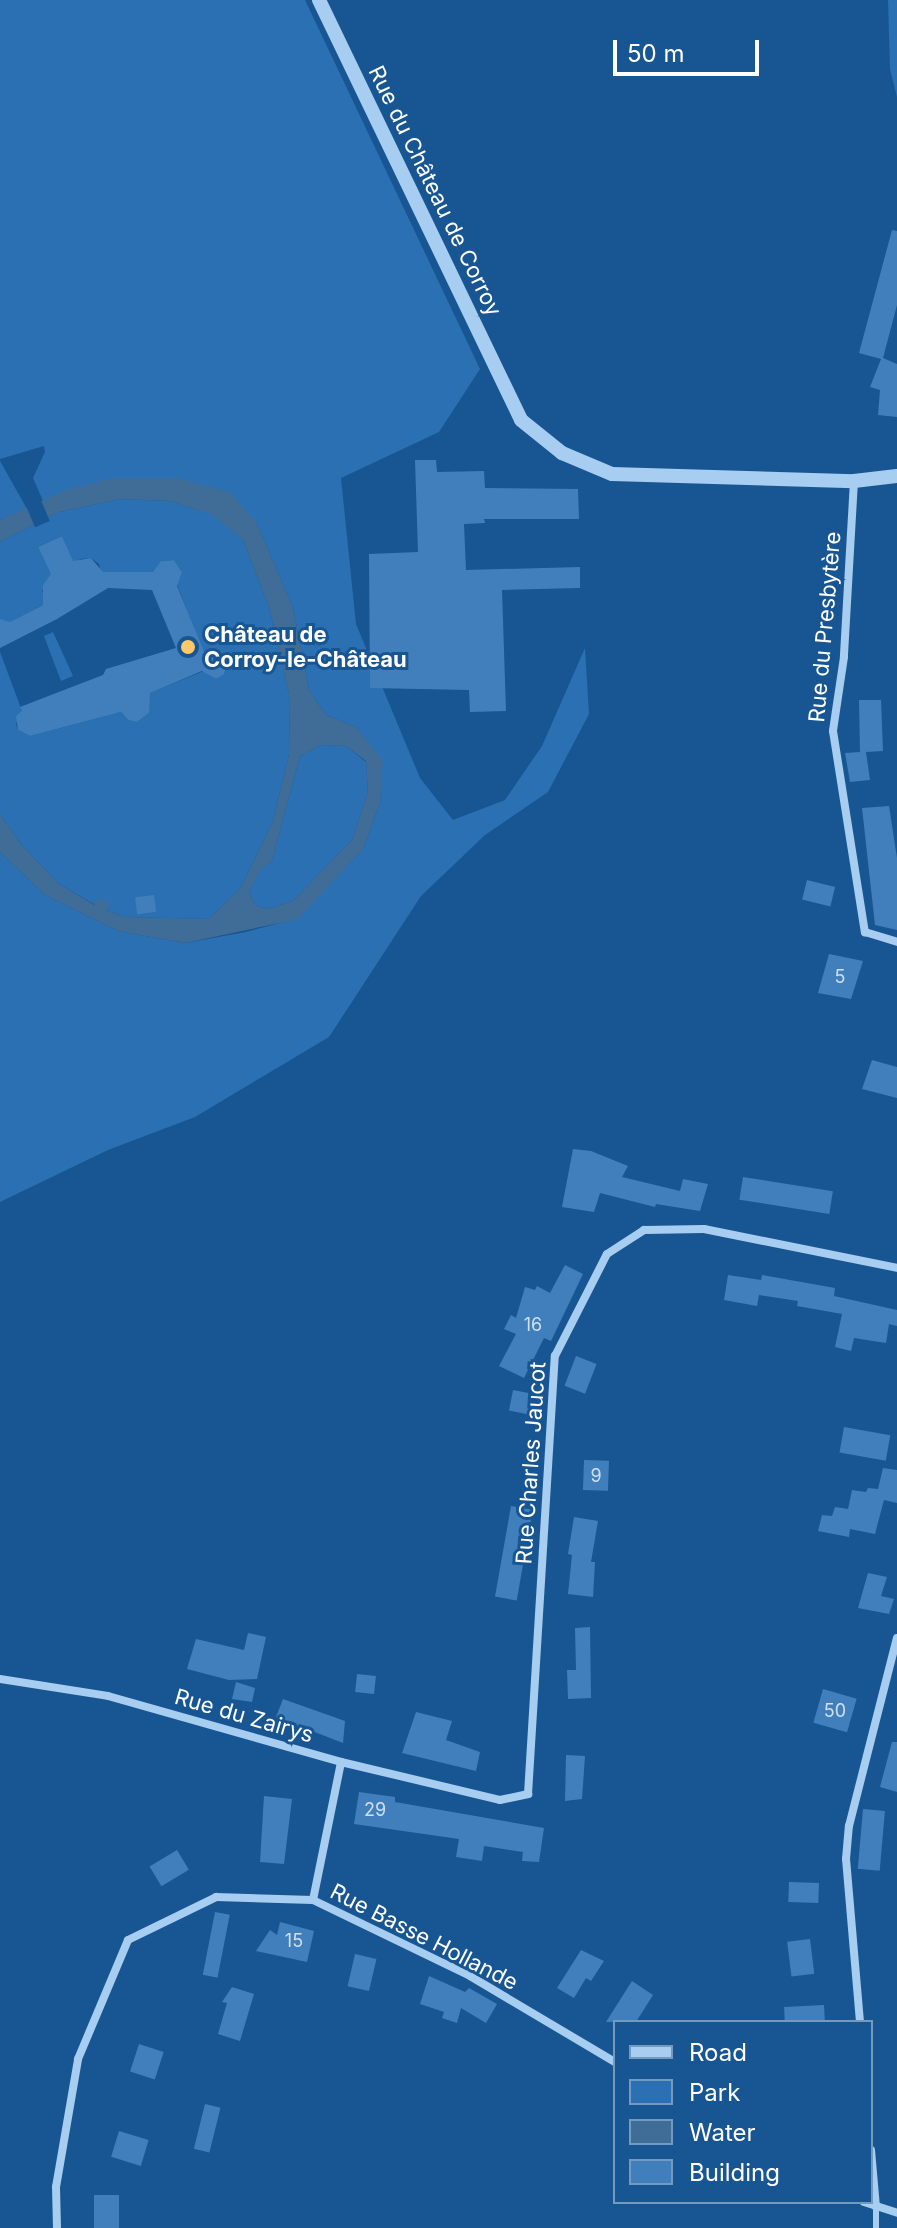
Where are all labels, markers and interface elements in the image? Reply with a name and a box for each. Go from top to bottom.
scale bar [617,24,763,74]
text: 50 m [627,39,685,68]
street label: Rue du Château de Corroy [363,62,507,320]
street label: Rue du Presbytère [804,530,846,724]
place label: Château de Corroy-le-Château [204,621,407,672]
marker: Château de Corroy-le-Château [179,638,197,656]
house number: 5 [835,966,845,988]
house number: 16 [524,1314,542,1336]
street label: Rue Charles Jaucot [511,1361,551,1565]
house number: 9 [590,1465,602,1487]
street label: Rue du Zairys [172,1684,316,1748]
house number: 50 [824,1700,846,1722]
house number: 29 [364,1799,386,1821]
street label: Rue Basse Hollande [326,1878,522,1996]
house number: 15 [285,1930,303,1952]
legend [613,2020,873,2204]
text: Road [689,2038,747,2067]
text: Park [689,2078,740,2107]
text: Water [689,2118,756,2147]
text: Building [689,2158,780,2187]

